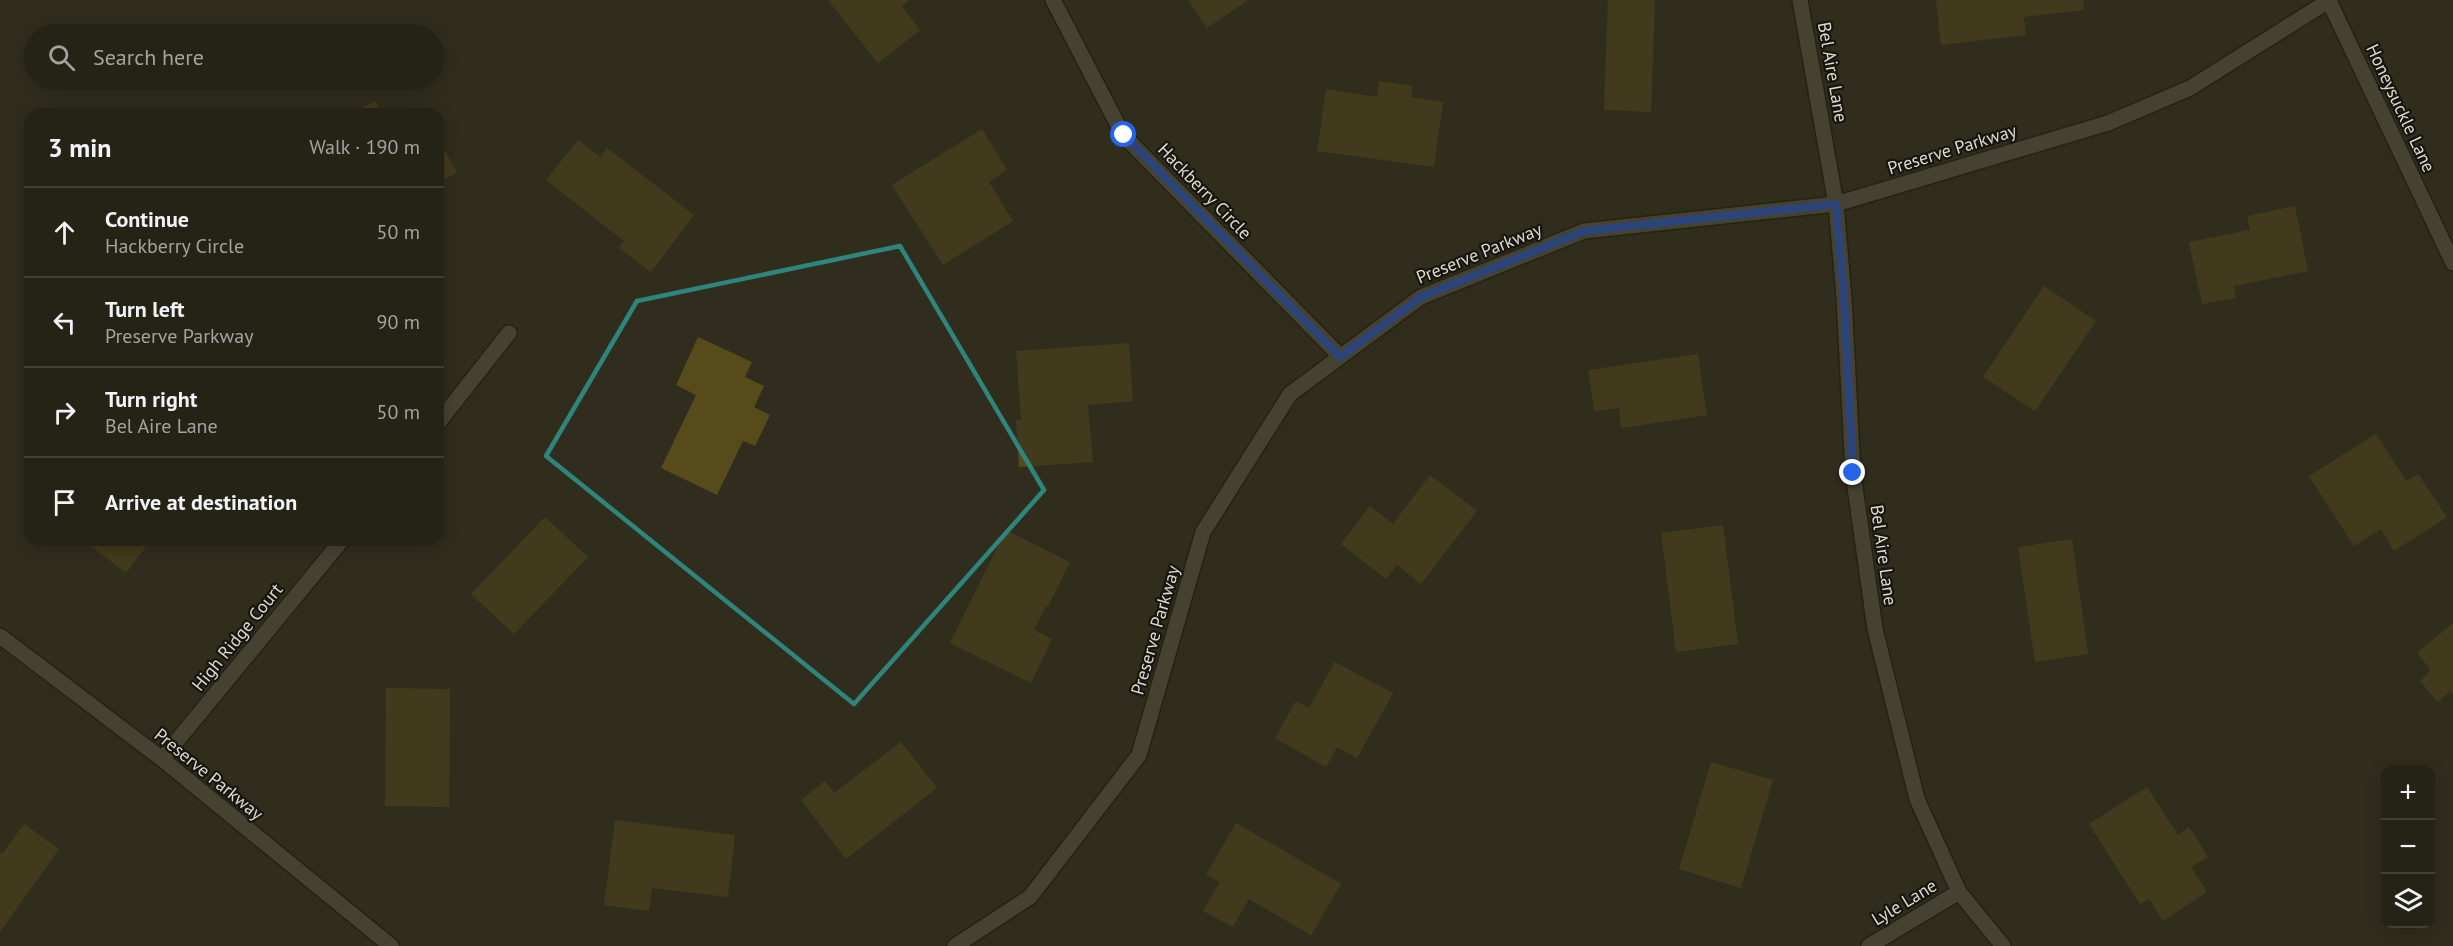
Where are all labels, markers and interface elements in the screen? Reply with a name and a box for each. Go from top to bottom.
street label: Bel Aire Lane [1813,20,1853,124]
search box [24,24,444,90]
street label: Honeysuckle Lane [2361,40,2441,176]
icon: search [45,41,78,74]
text: Search here [93,43,204,71]
street label: Preserve Parkway [1885,118,2020,180]
route start [1110,121,1136,147]
text: 3 min [48,131,111,164]
text: Walk · 190 m [309,134,420,160]
street label: Hackberry Circle [1153,138,1257,244]
text: Continue [105,205,189,233]
icon: ahead [48,216,81,249]
street label: Preserve Parkway [1413,217,1546,289]
text: 50 m [377,219,420,245]
text: Hackberry Circle [105,233,244,259]
text: Turn left [105,295,185,323]
icon: left [48,306,81,339]
text: 90 m [377,309,420,335]
text: Preserve Parkway [105,323,253,349]
text: Turn right [105,385,197,413]
icon: right [48,396,81,429]
text: 50 m [377,399,420,425]
text: Bel Aire Lane [105,413,218,439]
route end [1839,459,1865,485]
icon: arrive [48,486,81,519]
text: Arrive at destination [105,488,297,516]
street label: Bel Aire Lane [1866,503,1902,607]
street label: Preserve Parkway [1126,562,1185,697]
street label: High Ridge Court [187,579,287,695]
street label: Preserve Parkway [150,723,269,825]
map controls [2381,766,2435,928]
button: + [2381,766,2435,820]
button: − [2381,820,2435,874]
street label: Lyle Lane [1867,874,1941,930]
button: layers [2381,874,2435,928]

